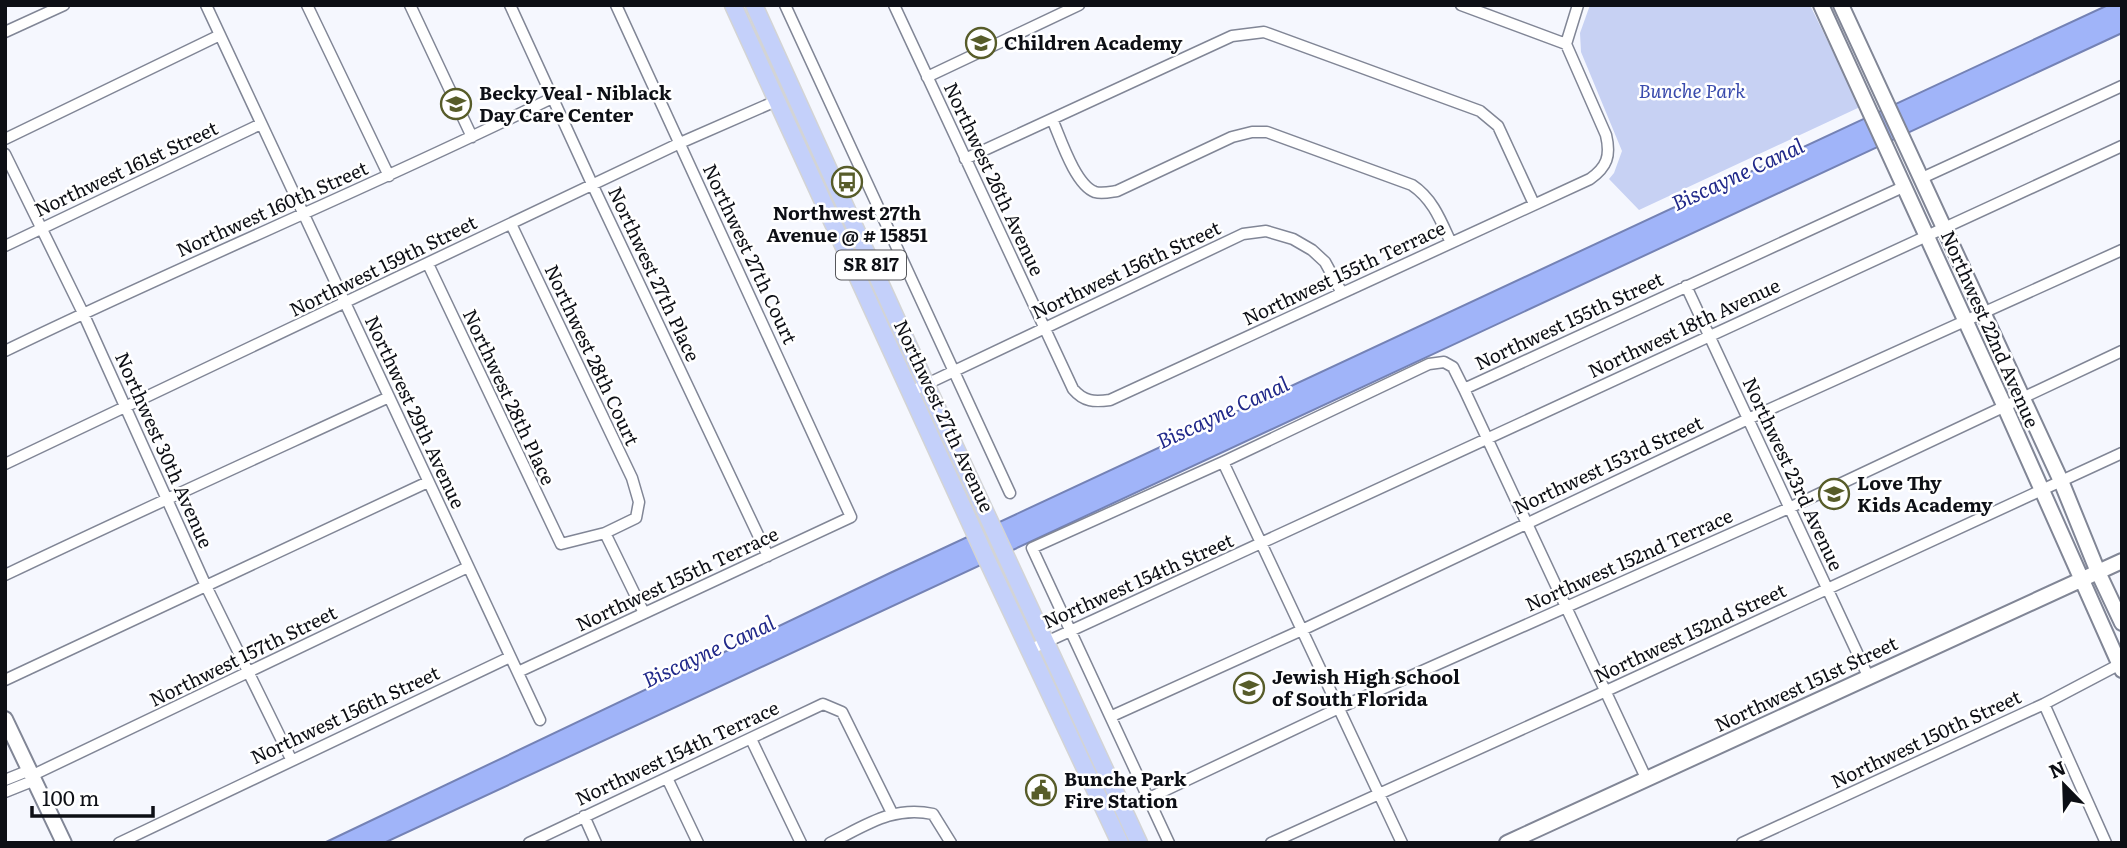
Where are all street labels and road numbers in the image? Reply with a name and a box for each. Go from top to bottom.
street label: Northwest 26th Avenue [938,77,1052,280]
street label: Northwest 161st Street [29,113,222,223]
street label: Northwest 160th Street [171,153,372,263]
street label: Northwest 27th Court [697,159,805,349]
street label: Northwest 27th Place [602,181,708,366]
street label: Northwest 159th Street [284,207,481,323]
street label: Northwest 156th Street [1026,213,1225,325]
street label: Northwest 155th Terrace [1238,213,1450,331]
street label: Northwest 22nd Avenue [1935,225,2047,432]
road number: SR 817 [836,250,906,279]
street label: Northwest 28th Court [539,259,647,450]
street label: Northwest 155th Street [1470,264,1668,376]
street label: Northwest 18th Avenue [1583,270,1784,384]
street label: Northwest 28th Place [457,304,563,489]
street label: Northwest 29th Avenue [359,310,473,513]
street label: Northwest 27th Avenue [888,315,1002,517]
street label: Northwest 30th Avenue [109,347,221,552]
street label: Northwest 23rd Avenue [1737,372,1851,575]
street label: Northwest 153rd Street [1508,408,1707,520]
street label: Northwest 152nd Terrace [1520,501,1737,618]
street label: Northwest 155th Terrace [571,519,783,637]
street label: Northwest 154th Street [1038,525,1238,635]
street label: Northwest 152nd Street [1589,575,1790,689]
street label: Northwest 157th Street [144,597,341,713]
street label: Northwest 151st Street [1709,628,1902,738]
street label: Northwest 156th Street [245,658,444,770]
street label: Northwest 150th Street [1826,682,2025,794]
street label: Northwest 154th Terrace [570,693,783,812]

